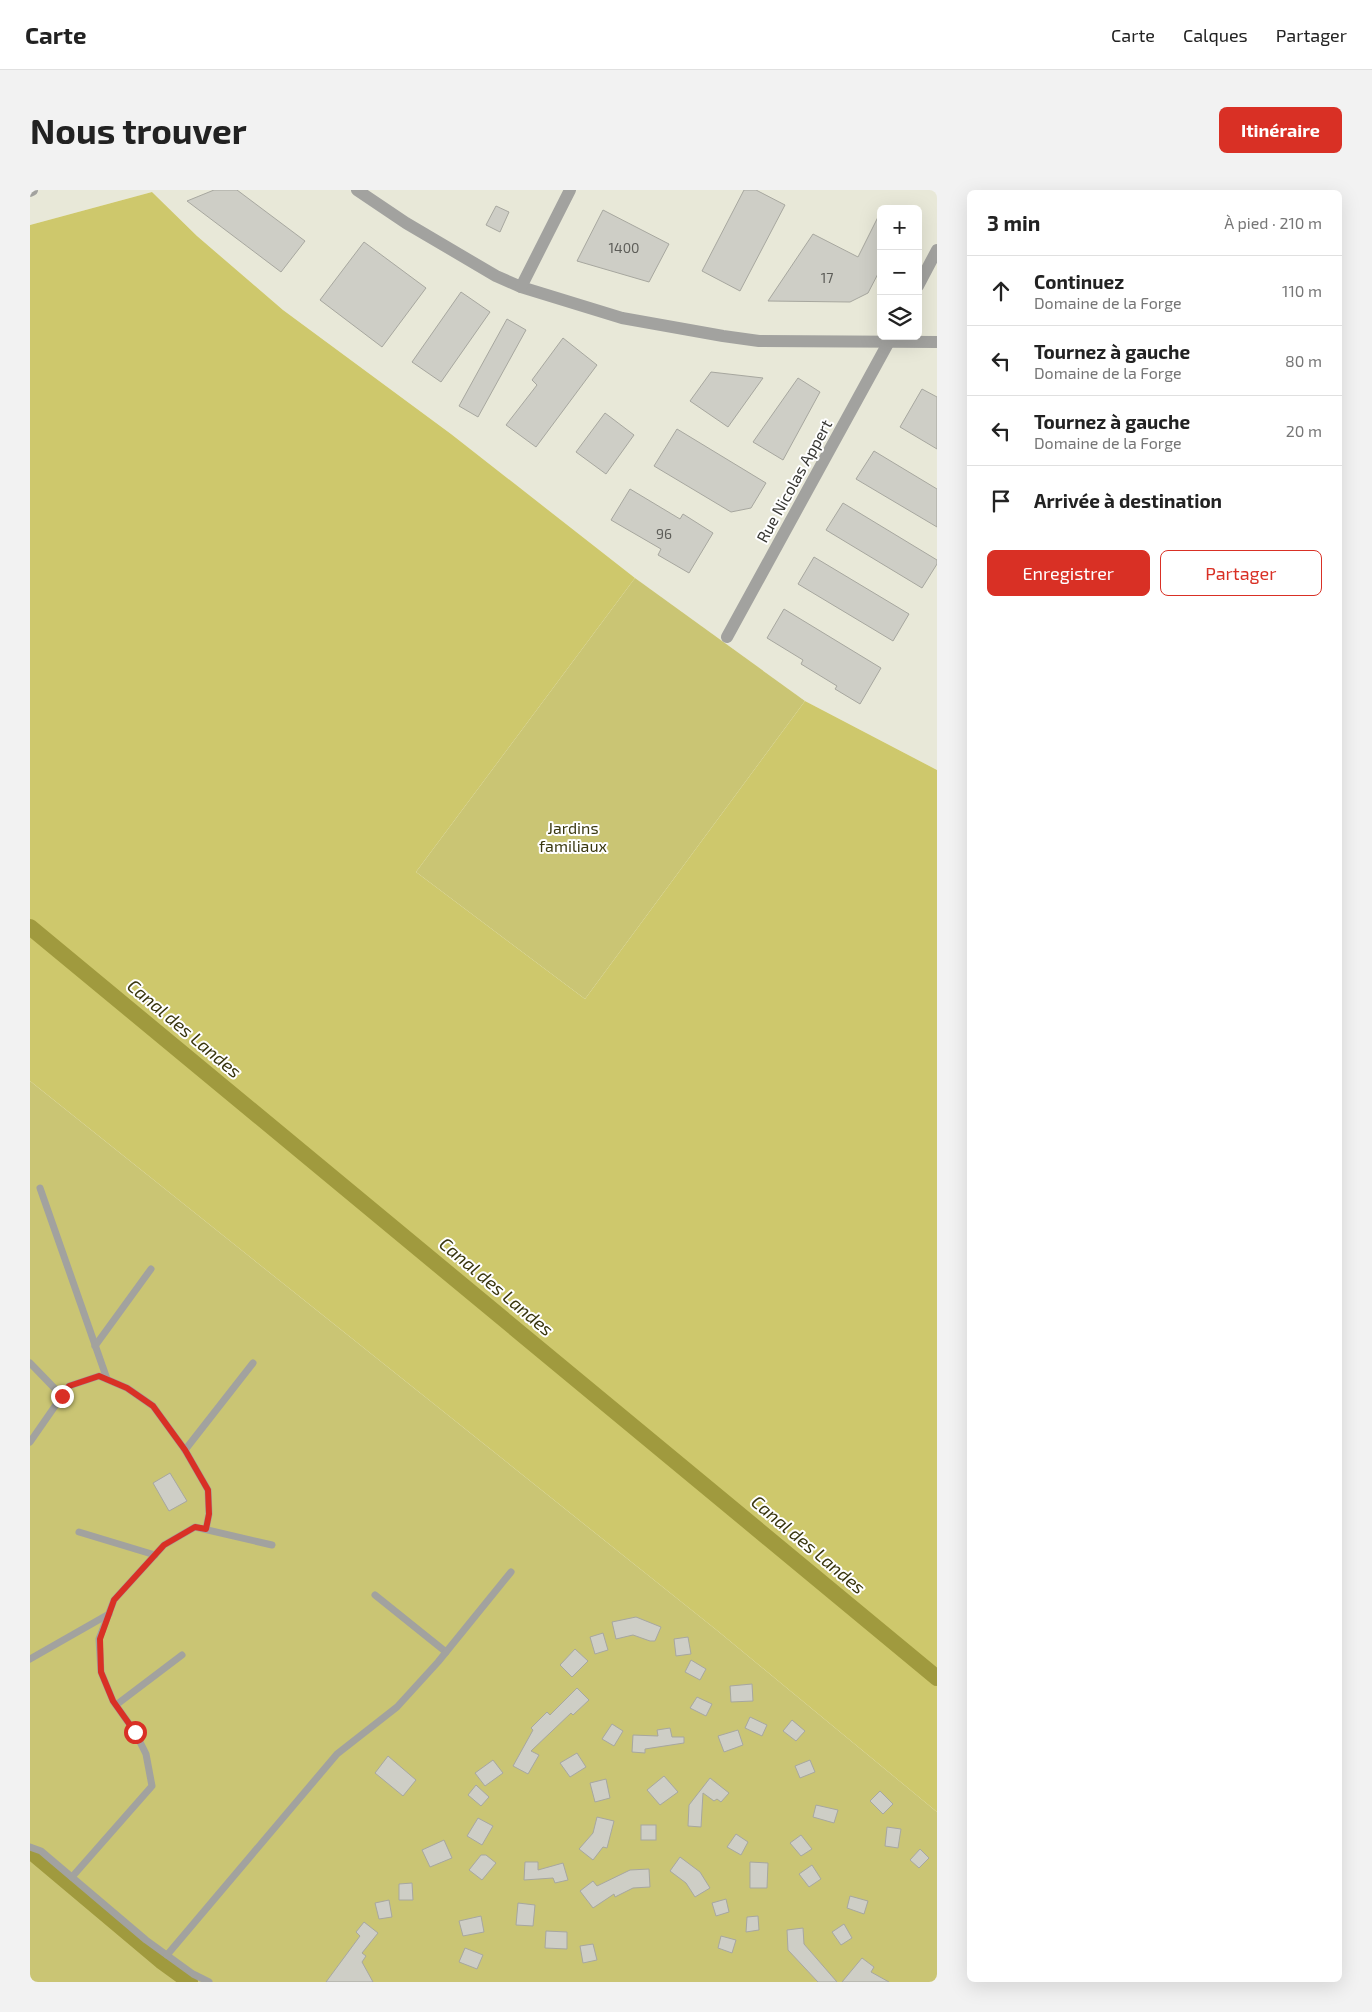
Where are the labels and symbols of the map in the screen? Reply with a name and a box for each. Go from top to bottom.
house number: 1400 [608,239,640,256]
house number: 17 [821,269,833,286]
street label: Rue Nicolas Appert [752,416,835,546]
house number: 96 [656,525,672,542]
park label: Jardins familiaux [539,818,608,855]
water label: Canal des Landes [123,974,246,1082]
water label: Canal des Landes [435,1232,558,1340]
route end [51,1385,74,1408]
water label: Canal des Landes [747,1490,870,1598]
route start [124,1721,147,1744]

